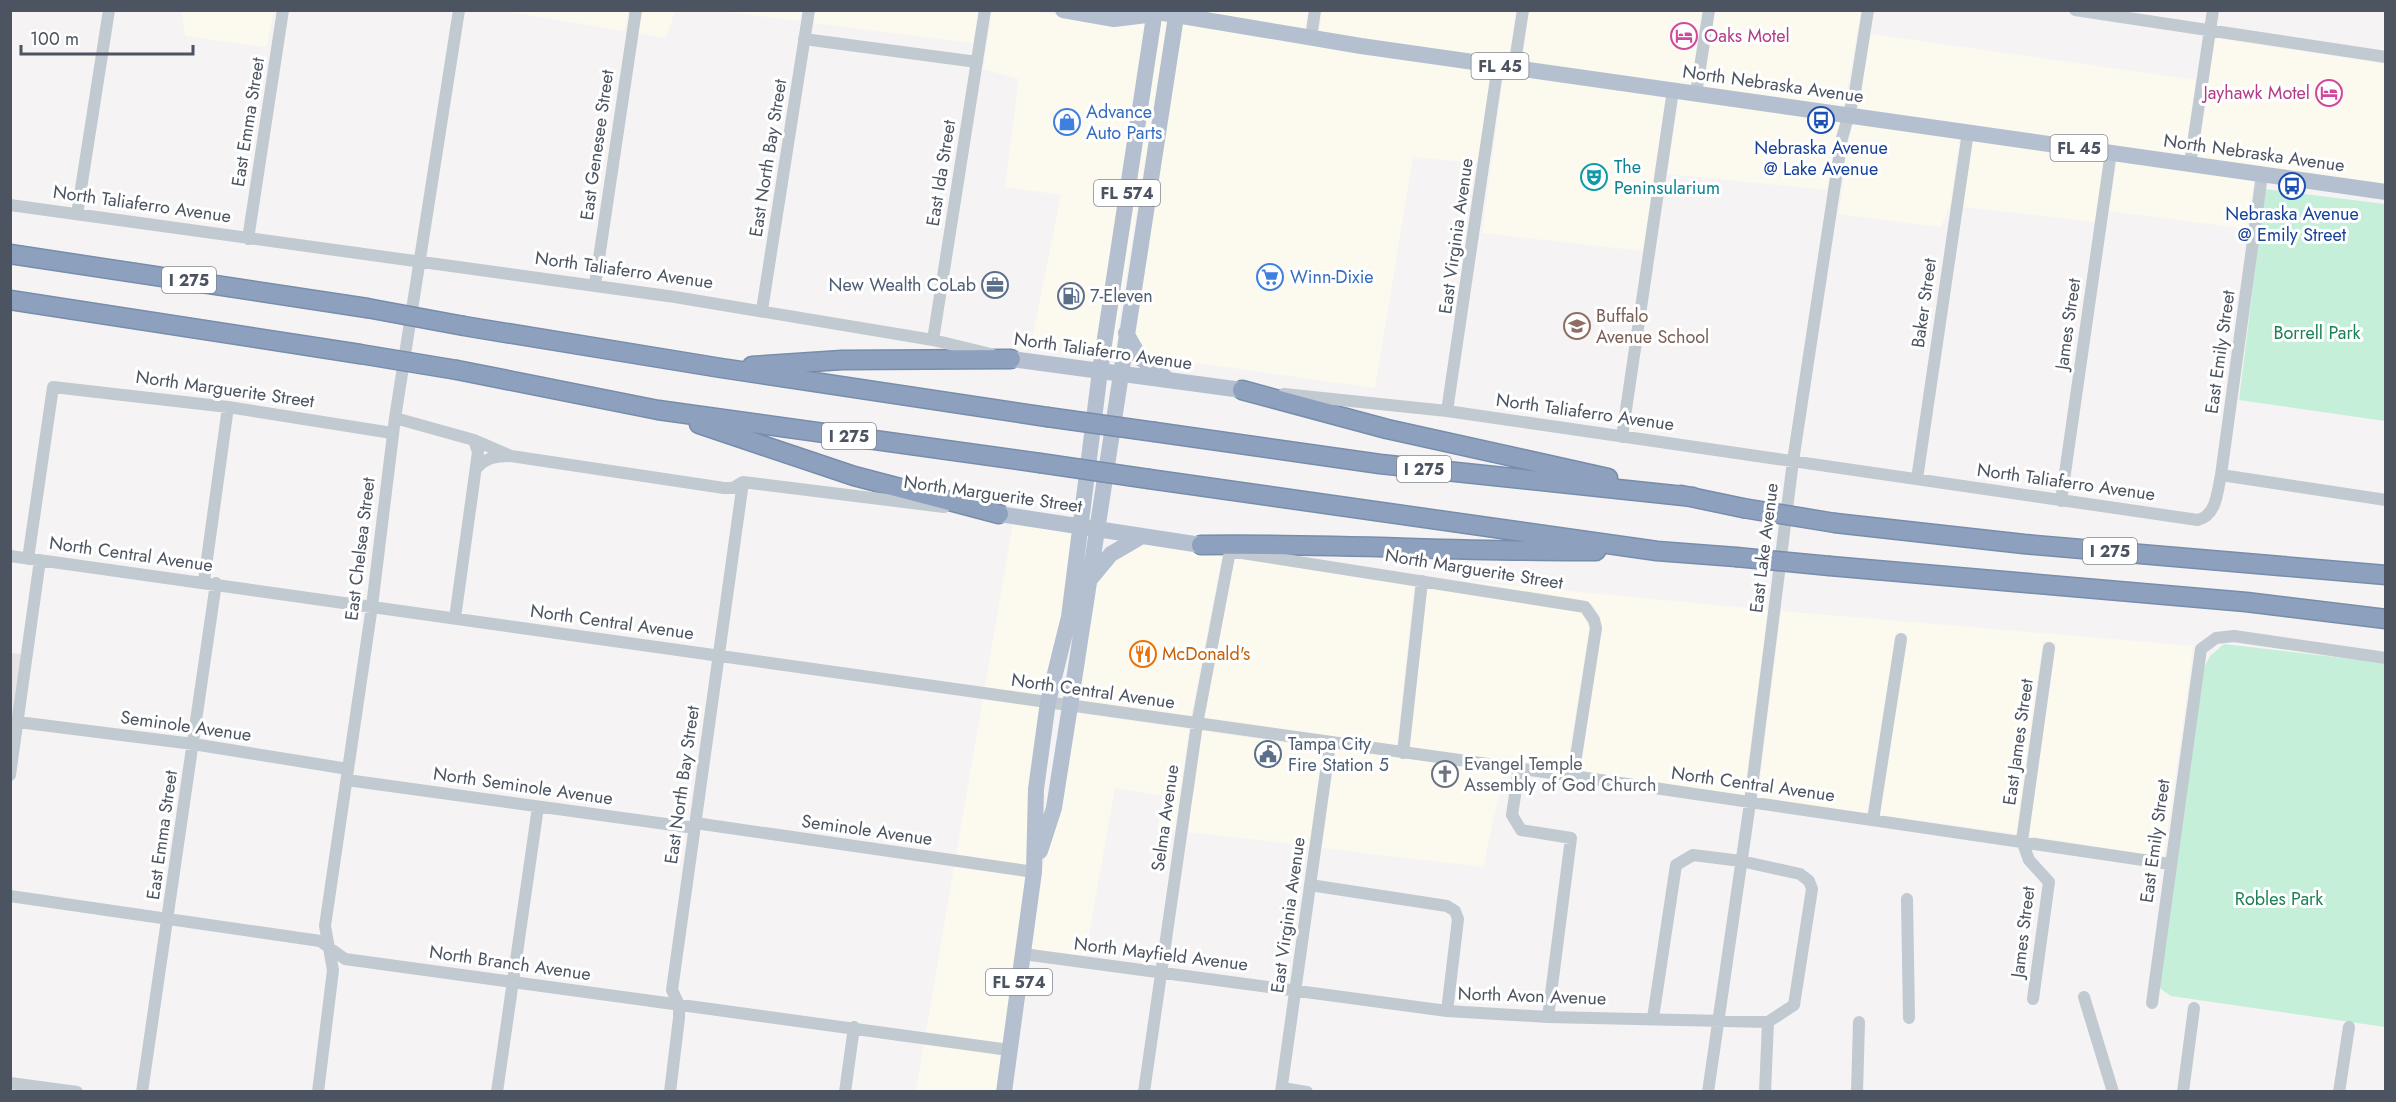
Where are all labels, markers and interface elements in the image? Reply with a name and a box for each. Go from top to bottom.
scale bar [21,18,194,56]
hotel icon: Oaks Motel [1669,21,1699,51]
place label: Oaks Motel [1704,23,1790,49]
text: 100 m [30,26,79,52]
road number: FL 45 [1472,53,1528,79]
street label: East Emma Street [225,55,271,188]
street label: North Nebraska Avenue [1681,58,1865,110]
street label: East Genesee Street [574,67,621,222]
street label: East North Bay Street [743,77,793,239]
hotel icon: Jayhawk Motel [2314,78,2344,108]
place label: Jayhawk Motel [2201,80,2310,106]
place label: Advance Auto Parts [1086,99,1162,146]
bus stop icon: Nebraska Avenue @ Lake Avenue [1806,105,1836,135]
shop icon: Advance Auto Parts [1052,107,1082,137]
street label: East Ida Street [920,117,962,228]
street label: North Nebraska Avenue [2162,127,2346,179]
place label: Nebraska Avenue @ Lake Avenue [1754,135,1888,182]
road number: FL 45 [2050,135,2108,161]
place label: The Peninsularium [1614,154,1720,201]
street label: East Virginia Avenue [1432,156,1480,316]
theatre icon: The Peninsularium [1579,162,1609,192]
bus stop icon: Nebraska Avenue @ Emily Street [2277,171,2307,201]
street label: North Taliaferro Avenue [51,179,233,229]
road number: FL 574 [1094,180,1160,206]
place label: Nebraska Avenue @ Emily Street [2225,201,2359,248]
street label: North Taliaferro Avenue [533,245,715,295]
street label: Baker Street [1905,256,1943,349]
supermarket icon: Winn-Dixie [1255,262,1285,292]
place label: Winn-Dixie [1290,264,1374,290]
road number: I 275 [162,267,216,293]
office icon: New Wealth CoLab [980,270,1010,300]
place label: New Wealth CoLab [829,272,976,298]
street label: James Street [2048,276,2087,373]
fuel station icon: 7-Eleven [1056,281,1086,311]
place label: 7-Eleven [1090,283,1153,309]
street label: East Emily Street [2198,288,2242,415]
place label: Buffalo Avenue School [1596,303,1709,350]
school or university icon: Buffalo Avenue School [1562,311,1592,341]
park label: Borrell Park [2274,320,2361,346]
street label: North Taliaferro Avenue [1012,326,1194,376]
street label: North Marguerite Street [134,364,317,414]
street label: North Taliaferro Avenue [1494,387,1676,437]
road number: I 275 [822,423,876,449]
road number: I 275 [1397,456,1451,482]
street label: North Taliaferro Avenue [1975,457,2157,507]
street label: North Marguerite Street [902,469,1085,519]
street label: East Chelsea Street [338,475,382,622]
street label: East Lake Avenue [1743,482,1785,614]
street label: North Central Avenue [48,530,214,578]
road number: I 275 [2083,538,2137,564]
street label: North Marguerite Street [1383,542,1566,596]
street label: North Central Avenue [529,598,695,646]
restaurant icon: McDonald's [1128,639,1158,669]
place label: McDonald's [1162,641,1250,667]
street label: North Central Avenue [1010,667,1176,715]
street label: East James Street [1996,676,2040,807]
street label: Seminole Avenue [119,704,253,748]
street label: East North Bay Street [658,704,706,866]
place label: Tampa City Fire Station 5 [1288,731,1389,778]
public building icon: Tampa City Fire Station 5 [1253,739,1283,769]
place label: Evangel Temple Assembly of God Church [1464,751,1656,798]
church icon: Evangel Temple Assembly of God Church [1430,759,1460,789]
street label: North Central Avenue [1670,760,1836,808]
street label: North Seminole Avenue [432,761,614,811]
street label: Selma Avenue [1145,763,1185,873]
street label: East Emma Street [140,768,184,901]
street label: East Emily Street [2133,777,2177,904]
street label: Seminole Avenue [800,808,934,852]
street label: East Virginia Avenue [1264,835,1312,995]
street label: James Street [2004,884,2042,981]
park label: Robles Park [2235,886,2323,912]
street label: North Mayfield Avenue [1072,930,1250,978]
street label: North Branch Avenue [427,939,593,987]
road number: FL 574 [986,969,1052,995]
street label: North Avon Avenue [1457,980,1607,1012]

